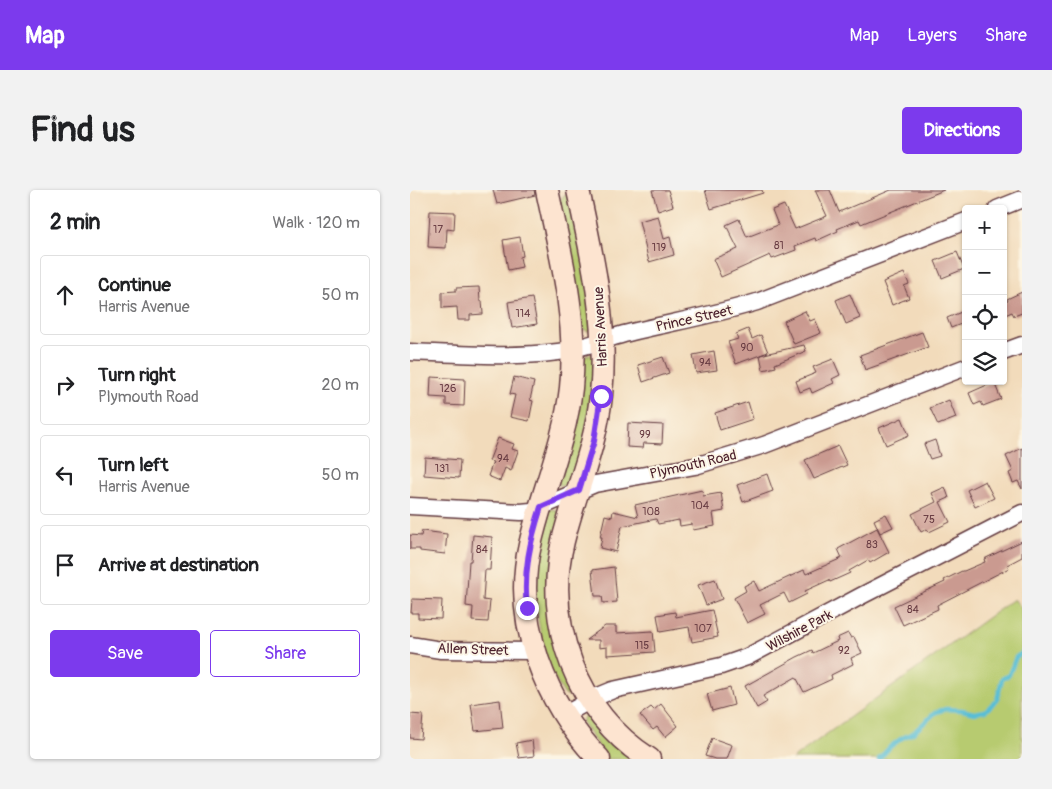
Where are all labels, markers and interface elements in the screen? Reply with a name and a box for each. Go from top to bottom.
text: Map [25,21,65,50]
text: Map [850,24,879,47]
text: Layers [907,24,957,47]
text: Share [985,24,1027,47]
button: Directions [902,107,1022,154]
text: Find us [30,108,135,152]
map controls [962,205,1007,385]
button: + [962,205,1007,250]
text: 2 min [50,209,100,236]
text: Walk · 120 m [272,213,360,233]
house number: 17 [433,223,443,236]
house number: 81 [774,239,784,252]
house number: 119 [652,241,666,254]
button: − [962,250,1007,295]
text: Continue [98,273,171,297]
icon: ahead [51,281,79,309]
text: 50 m [322,285,359,305]
street label: Harris Avenue [590,286,611,367]
button: locate [962,295,1007,340]
text: Harris Avenue [98,297,190,317]
street label: Prince Street [654,301,734,336]
house number: 114 [516,307,531,320]
button: layers [962,340,1007,385]
house number: 90 [740,341,754,354]
house number: 94 [699,356,712,369]
text: Turn right [98,363,176,387]
icon: right [51,371,79,399]
text: 20 m [321,375,359,395]
house number: 126 [440,382,456,395]
route start [590,385,613,408]
text: Plymouth Road [98,387,199,407]
house number: 99 [639,428,651,441]
street label: Plymouth Road [648,446,738,483]
house number: 94 [497,452,510,465]
text: Turn left [98,453,168,477]
icon: left [51,461,79,489]
house number: 131 [435,462,449,475]
text: 50 m [322,465,359,485]
text: Harris Avenue [98,477,190,497]
house number: 104 [691,499,710,512]
house number: 108 [642,505,660,518]
house number: 75 [923,513,935,526]
house number: 83 [866,538,878,551]
house number: 84 [476,543,489,556]
icon: arrive [51,551,79,579]
text: Arrive at destination [98,553,259,577]
route end [516,597,539,620]
house number: 84 [907,603,920,616]
street label: Wilshire Park [763,606,835,655]
house number: 107 [694,622,712,635]
button: Save [50,630,200,677]
button: Share [210,630,360,677]
house number: 115 [635,639,649,652]
street label: Allen Street [437,640,509,659]
house number: 92 [838,644,850,657]

